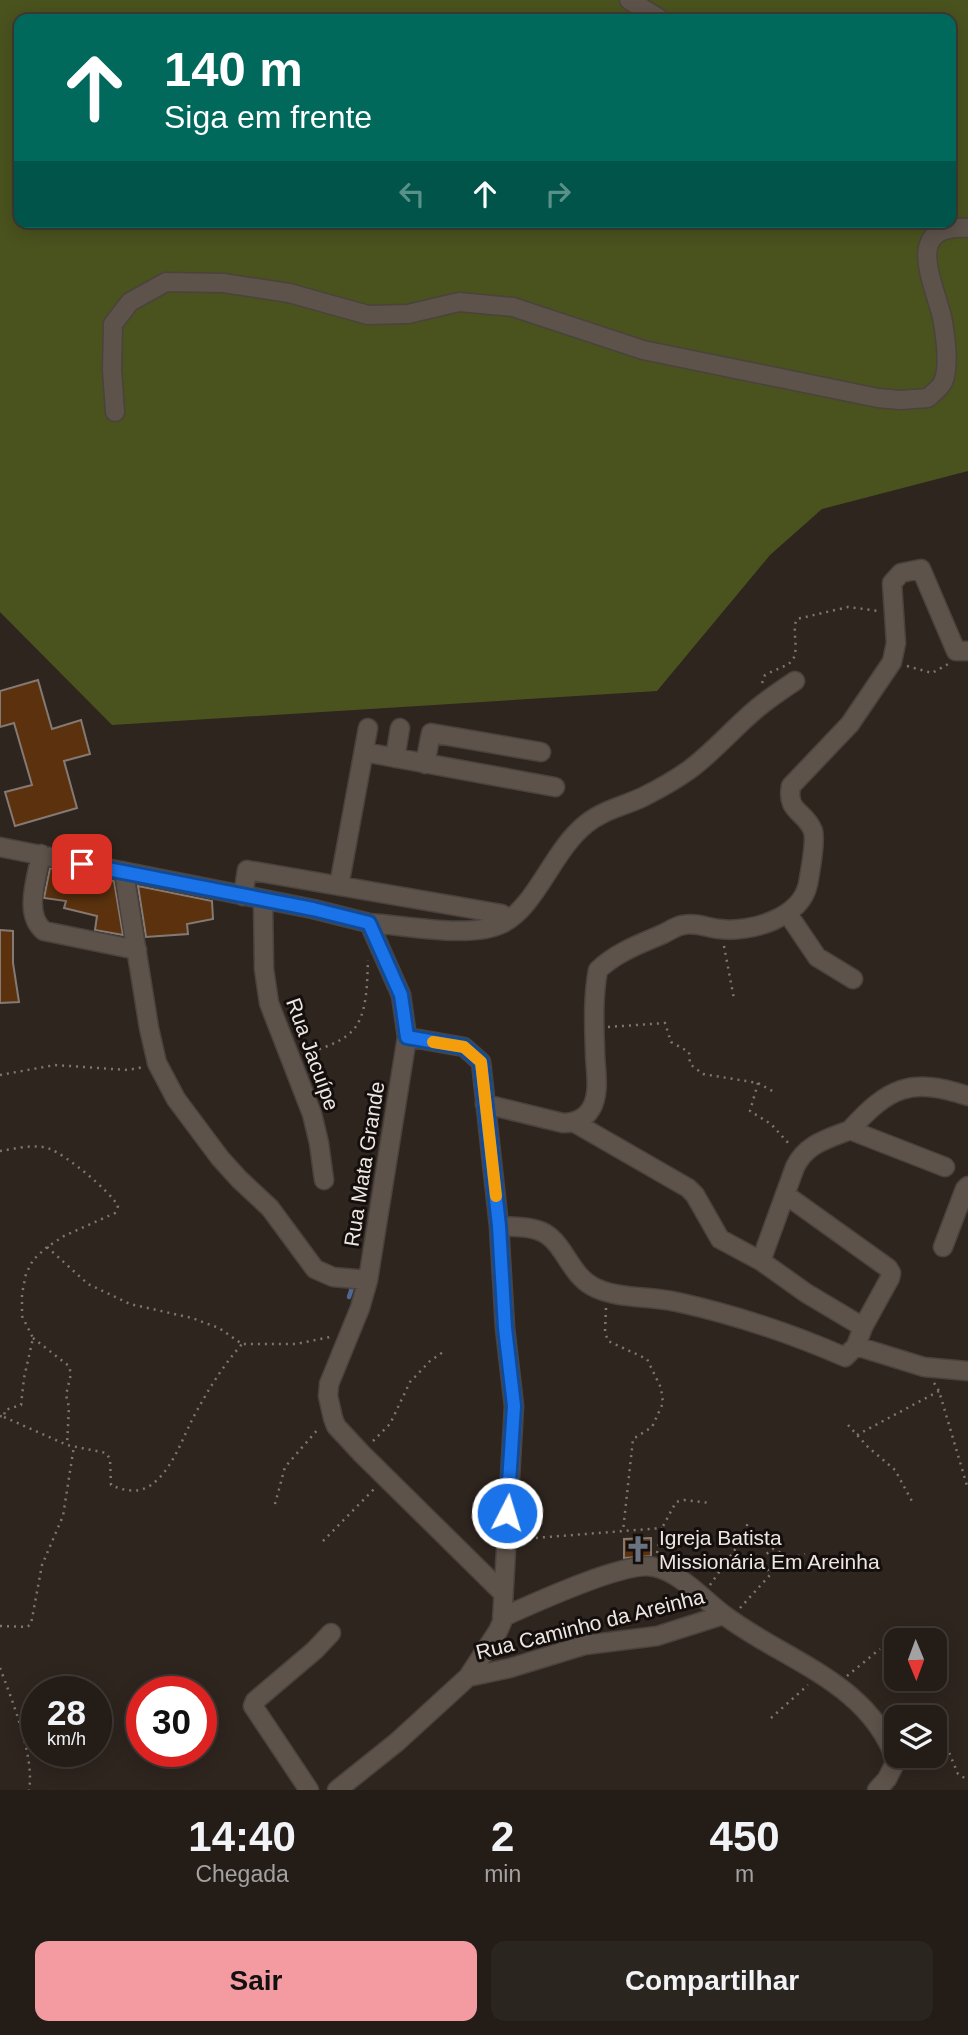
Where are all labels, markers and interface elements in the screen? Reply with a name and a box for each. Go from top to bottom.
icon: ahead [49,42,140,133]
text: 140 m [164,42,303,96]
text: Siga em frente [164,99,372,135]
icon: left [393,175,431,213]
icon: ahead [466,175,504,213]
icon: right [539,175,577,213]
pin [52,834,112,894]
icon: arrive [63,845,101,883]
street label: Rua Jacuípe [282,995,344,1113]
street label: Rua Mata Grande [340,1080,388,1248]
position arrow [470,1476,544,1550]
place label: Igreja Batista Missionária Em Areinha [659,1526,880,1573]
church icon: Igreja Batista Missionária Em Areinha [623,1534,653,1564]
street label: Rua Caminho da Areinha [473,1584,707,1664]
north arrow [884,1628,947,1690]
map controls [884,1628,947,1768]
speed limit sign: 30 [126,1676,217,1767]
text: 28 [47,1693,86,1732]
button: layers [884,1705,947,1768]
text: km/h [47,1729,86,1749]
text: 14:40 [188,1813,296,1860]
text: 2 [491,1813,514,1860]
text: 450 [710,1813,780,1860]
text: Chegada [195,1861,289,1887]
text: min [484,1861,521,1887]
text: m [735,1861,754,1887]
button: Sair [35,1941,477,2021]
button: Compartilhar [491,1941,933,2021]

